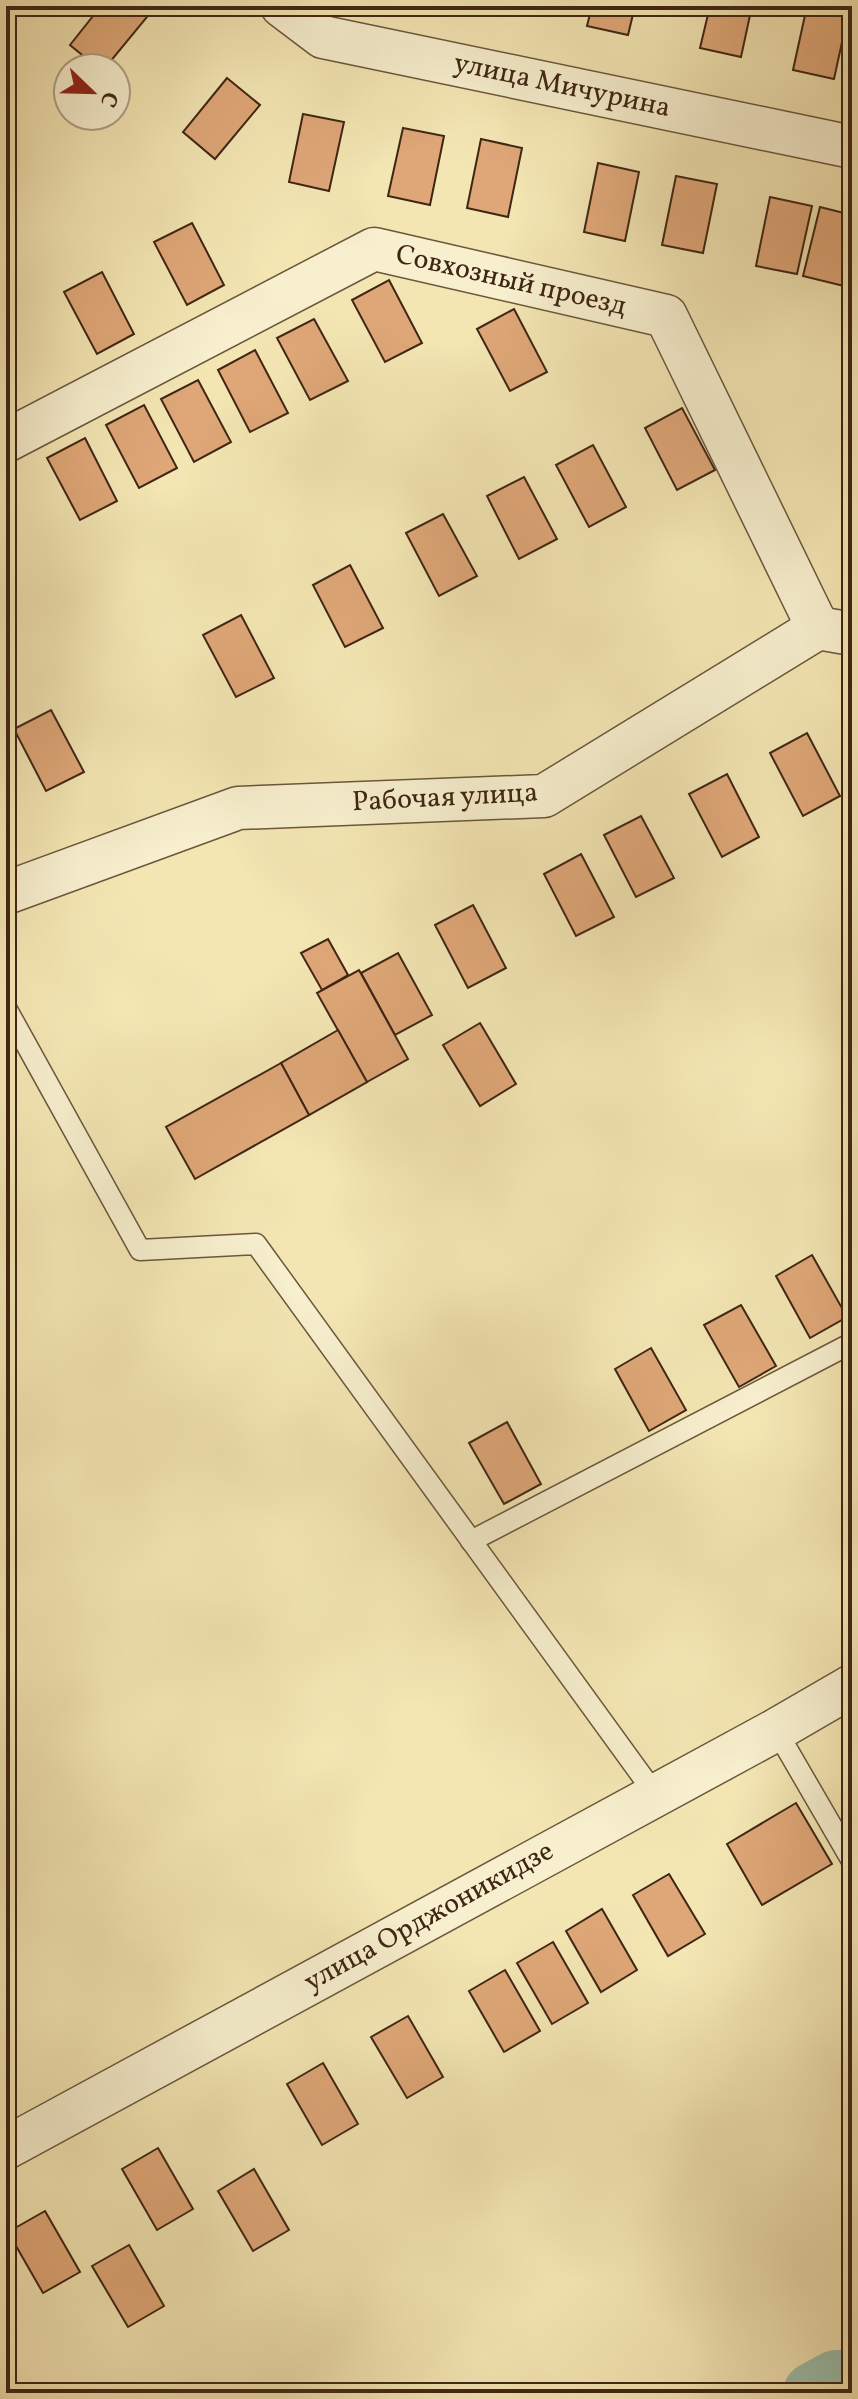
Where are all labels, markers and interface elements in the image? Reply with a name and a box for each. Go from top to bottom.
street label: улица Мичурина [450,44,674,128]
north arrow [52,52,132,132]
text: С [91,86,125,111]
street label: Совхозный проезд [392,235,630,327]
street label: Рабочая улица [351,774,539,822]
street label: улица Орджоникидзе [297,1832,561,2002]

